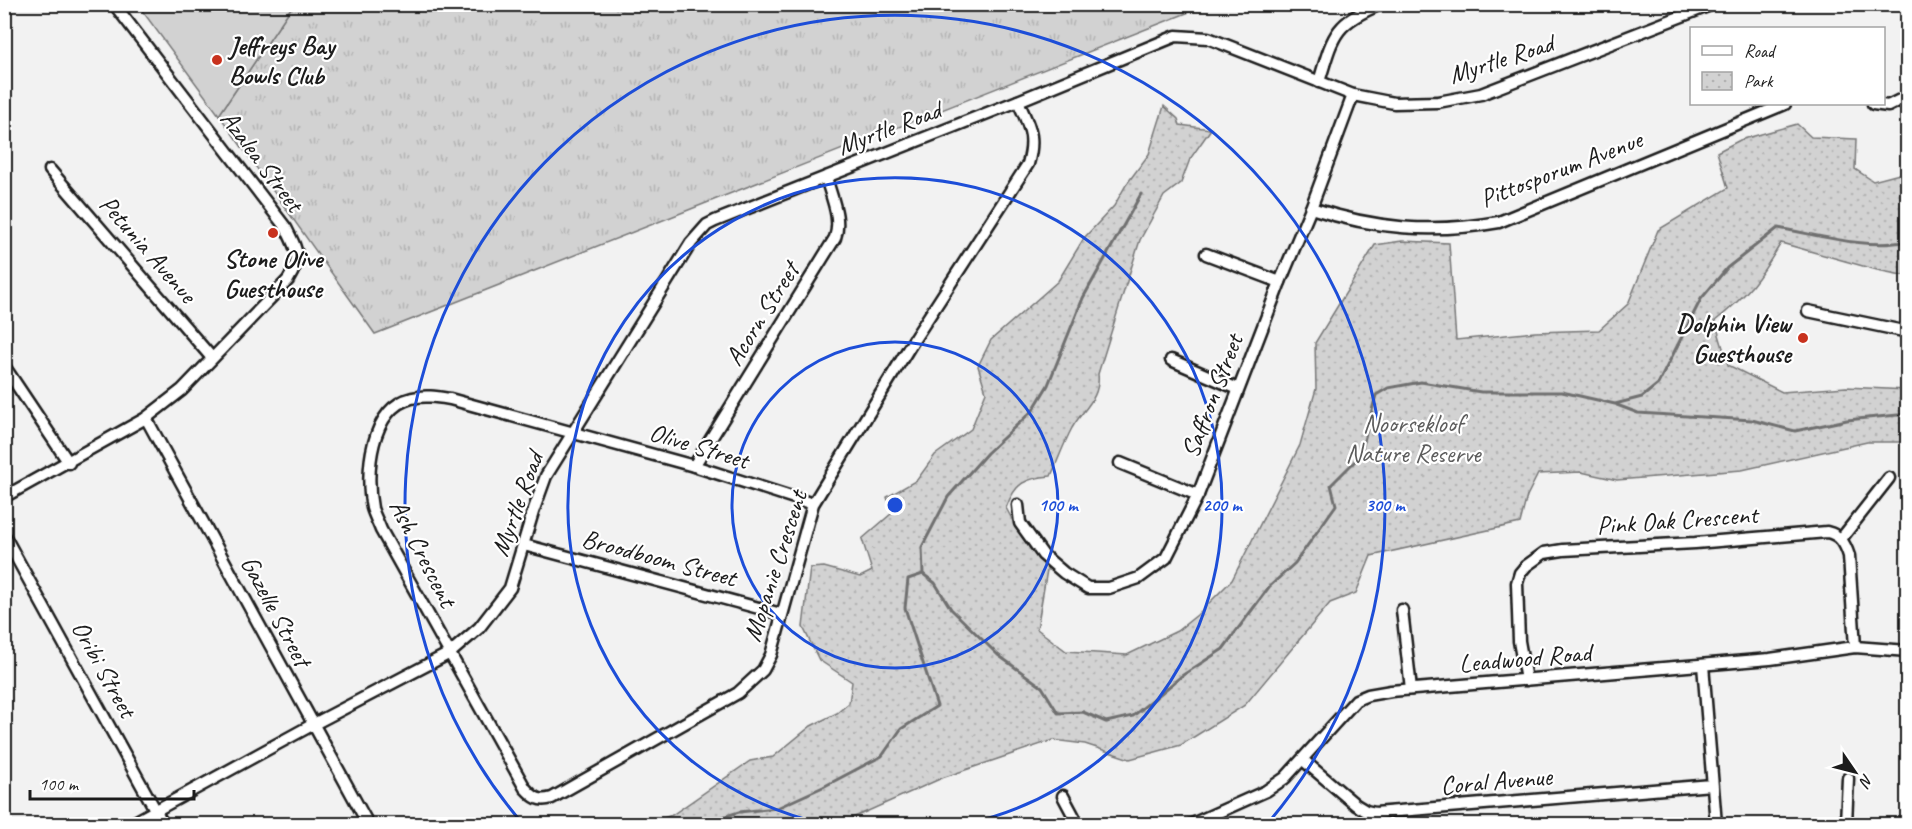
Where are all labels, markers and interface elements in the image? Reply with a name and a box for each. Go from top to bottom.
street label: Myrtle Road [1444,25,1561,91]
legend [1690,27,1885,105]
place label: Jeffreys Bay Bowls Club [227,29,337,92]
text: Road [1744,40,1777,62]
marker: Jeffreys Bay Bowls Club [210,53,224,67]
text: Park [1744,70,1774,92]
street label: Myrtle Road [833,92,949,163]
street label: Azalea Street [213,104,312,220]
street label: Pittosporum Avenue [1475,122,1649,215]
street label: Petunia Avenue [92,188,206,312]
marker: Stone Olive Guesthouse [266,226,280,240]
place label: Stone Olive Guesthouse [224,242,325,305]
street label: Acorn Street [717,253,808,372]
place label: Dolphin View Guesthouse [1676,307,1794,370]
street label: Saffron Street [1173,327,1251,462]
marker: Dolphin View Guesthouse [1796,331,1810,345]
park label: Noorsekloof Nature Reserve [1345,407,1482,470]
street label: Olive Street [645,415,755,477]
street label: Myrtle Road [483,444,552,560]
street label: Mopanie Crescent [735,484,816,645]
street label: Ash Crescent [382,494,465,615]
text: 100 m [1039,494,1079,516]
text: 200 m [1203,494,1243,516]
text: 300 m [1366,494,1406,516]
centre of rings [885,495,905,515]
street label: Pink Oak Crescent [1595,498,1761,542]
street label: Broodboom Street [578,522,742,595]
street label: Gazelle Street [233,550,321,675]
street label: Oribi Street [64,615,145,725]
street label: Leadwood Road [1458,635,1596,680]
north arrow [1825,742,1885,802]
street label: Coral Avenue [1439,760,1555,802]
scale bar [30,763,194,801]
text: N [1854,770,1878,792]
text: 100 m [39,773,80,795]

